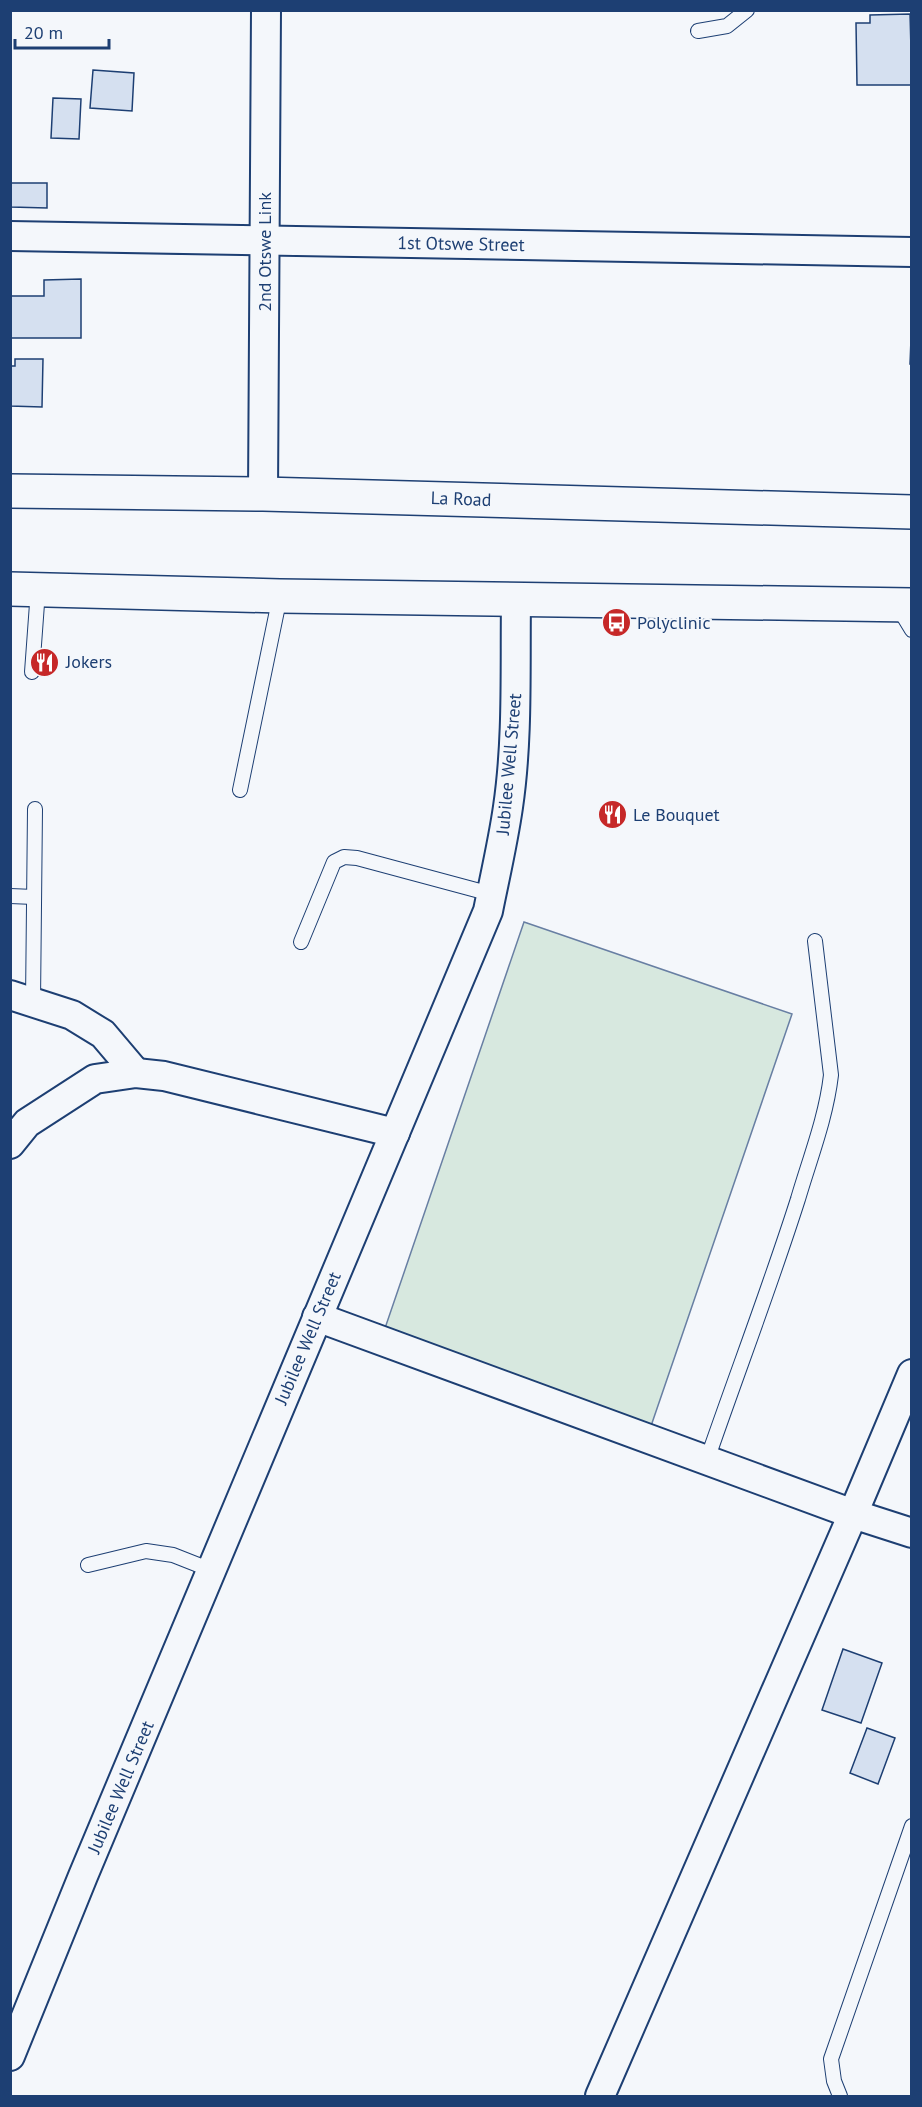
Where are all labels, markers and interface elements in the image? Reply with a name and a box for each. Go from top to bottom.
scale bar [15,12,110,50]
text: 20 m [24,21,63,44]
street label: 2nd Otswe Link [253,192,276,312]
street label: 1st Otswe Street [397,231,525,256]
street label: La Road [430,486,492,511]
bus stop icon: Polyclinic [600,607,632,639]
place label: Polyclinic [637,611,711,634]
restaurant icon: Jokers [29,646,61,678]
place label: Jokers [65,650,112,673]
street label: Jubilee Well Street [491,692,526,837]
restaurant icon: Le Bouquet [596,799,628,831]
place label: Le Bouquet [633,803,720,826]
street label: Jubilee Well Street [269,1268,346,1409]
street label: Jubilee Well Street [82,1717,159,1858]

